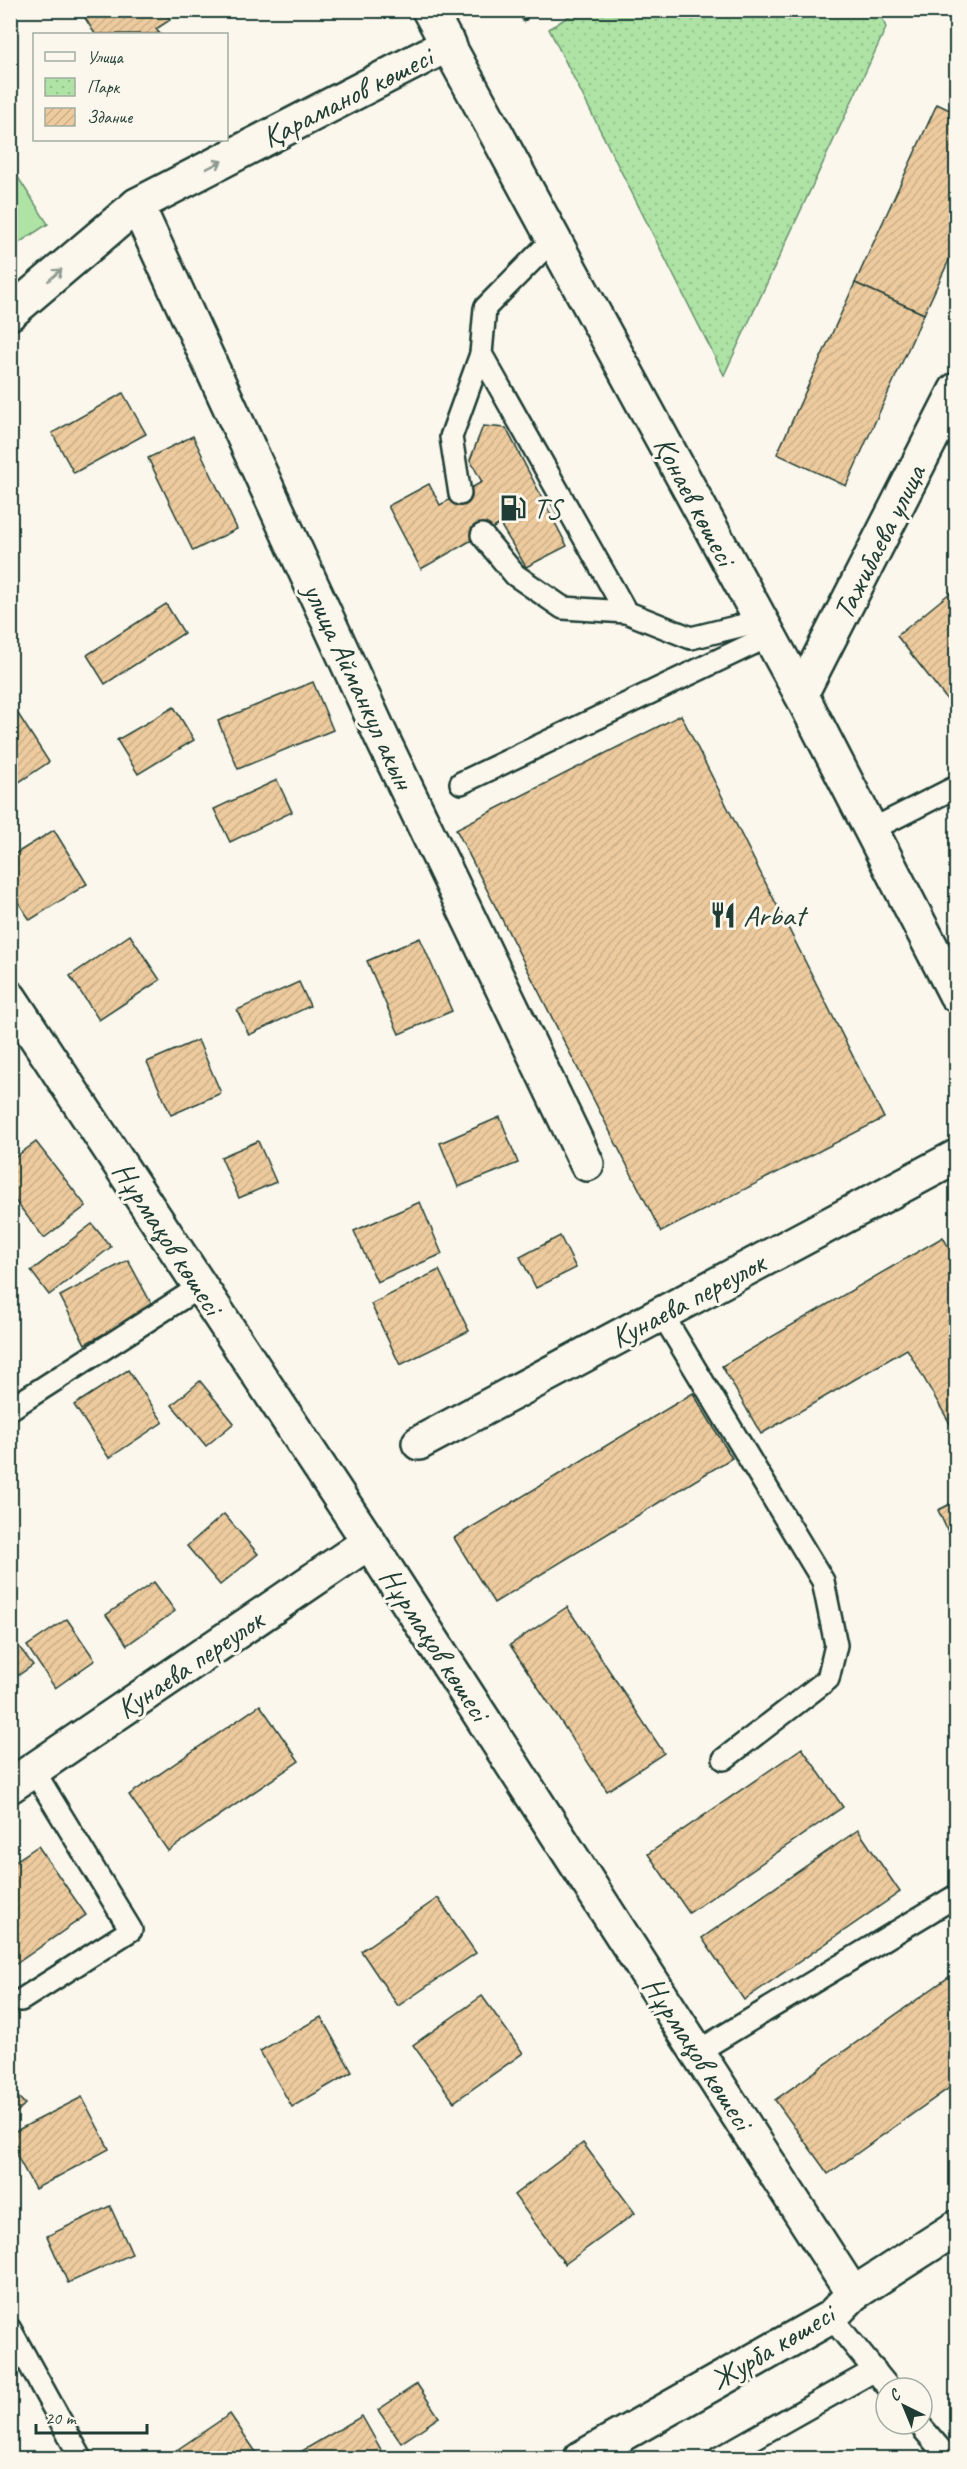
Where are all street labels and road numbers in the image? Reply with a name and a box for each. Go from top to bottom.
street label: Қараманов көшесі [256,36,441,156]
street label: Қонаев көшесі [645,430,746,575]
street label: Тажибаева улица [824,457,935,626]
street label: улица Айманкул акын [294,575,424,797]
street label: Нұрмақов көшесі [104,1154,234,1325]
street label: Кунаева переулок [604,1242,774,1357]
street label: Нұрмақов көшесі [371,1560,501,1731]
street label: Кунаева переулок [109,1600,273,1727]
street label: Нұрмақов көшесі [634,1969,764,2140]
street label: Журба көшесі [703,2293,844,2399]

